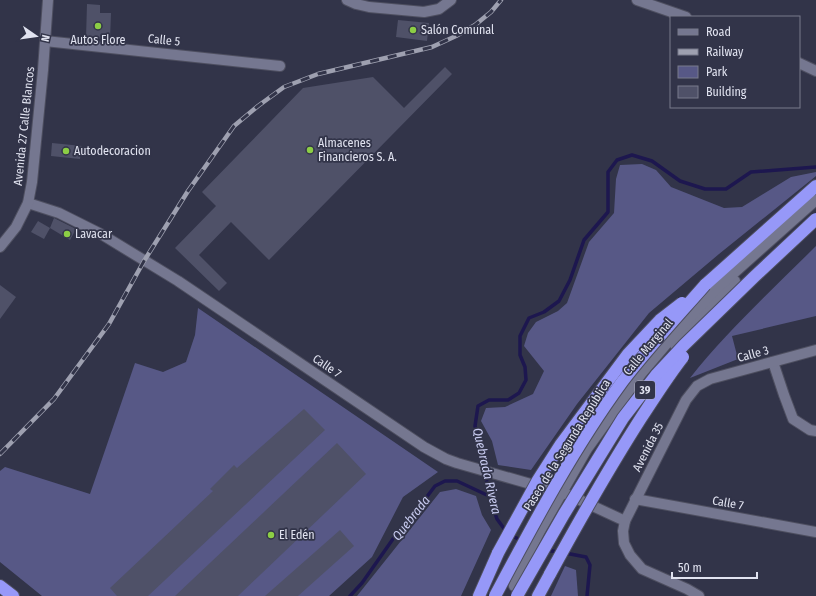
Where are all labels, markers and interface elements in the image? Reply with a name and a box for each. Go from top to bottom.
north arrow [16,16,56,56]
legend [670,16,800,108]
marker: Autos Flore [93,21,103,31]
place label: Salón Comunal [421,23,494,37]
marker: Salón Comunal [408,25,418,35]
text: Road [706,25,731,39]
street label: Calle 5 [147,31,181,49]
text: N [38,33,52,43]
place label: Autos Flore [71,33,126,47]
text: Railway [706,45,744,59]
text: Park [706,65,728,79]
street label: Avenida 27 Calle Blancos [11,66,37,186]
text: Building [706,85,747,99]
place label: Almacenes Financieros S. A. [318,136,397,164]
place label: Autodecoracion [74,144,151,158]
marker: Almacenes Financieros S. A. [305,145,315,155]
marker: Autodecoracion [61,146,71,156]
place label: Lavacar [75,227,113,241]
marker: Lavacar [62,229,72,239]
street label: Calle Marginal [620,316,676,378]
street label: Calle 3 [736,343,770,365]
street label: Calle 7 [310,351,344,381]
street label: Paseo de la Segunda República [521,377,613,513]
road number: 39 [635,381,655,399]
street label: Avenida 35 [630,420,666,474]
water label: Quebrada Rivera [470,426,504,516]
water label: Quebrada [389,493,433,543]
street label: Calle 7 [711,493,745,513]
place label: El Edén [279,528,315,542]
marker: El Edén [266,530,276,540]
scale bar [672,554,757,580]
text: 50 m [678,561,702,575]

